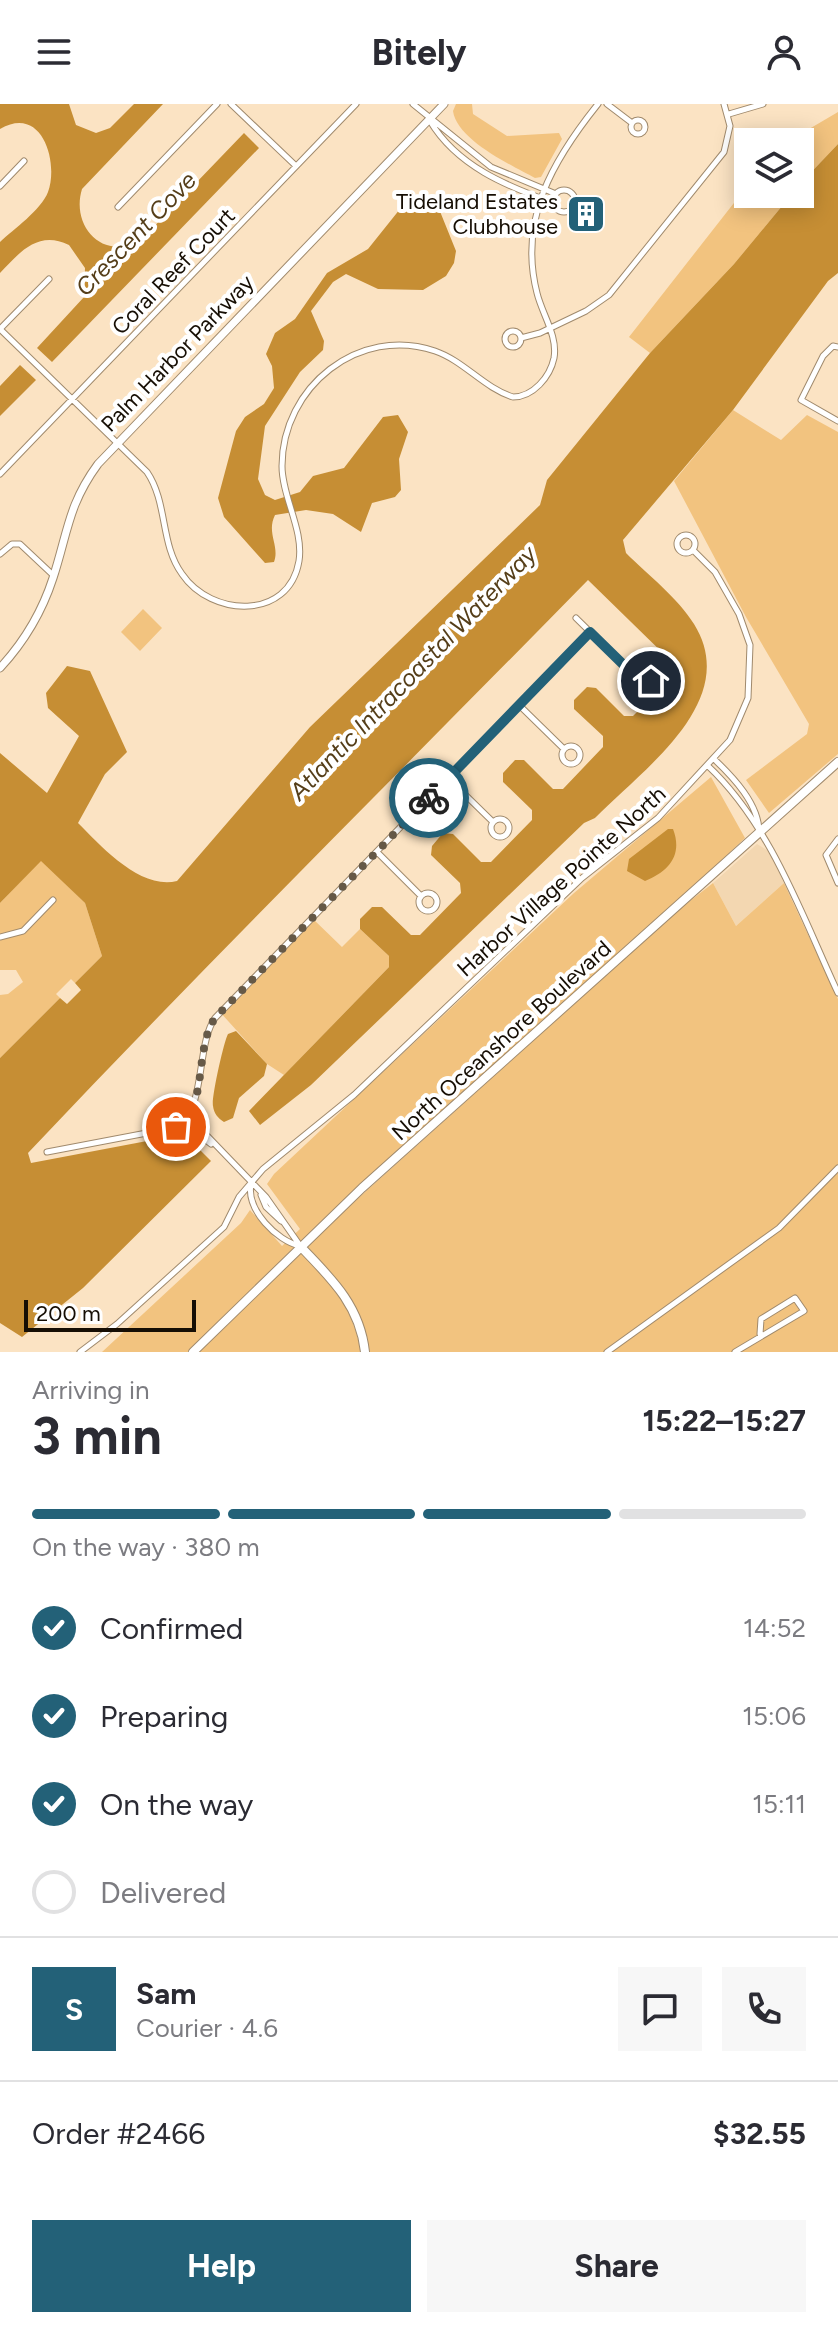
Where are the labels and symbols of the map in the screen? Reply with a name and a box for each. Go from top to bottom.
water label: Crescent Cove [69,166,202,302]
place label: Tideland Estates Clubhouse [396,188,558,240]
building icon: Tideland Estates Clubhouse [565,193,607,235]
street label: Coral Reef Court [106,202,241,340]
street label: Palm Harbor Parkway [95,269,260,438]
water label: Atlantic Intracoastal Waterway [283,538,543,807]
pin [617,647,685,715]
courier [389,758,469,838]
street label: Harbor Village Pointe North [451,781,671,982]
street label: North Oceanshore Boulevard [386,935,617,1146]
pin [142,1093,210,1161]
scale bar [24,1296,196,1332]

